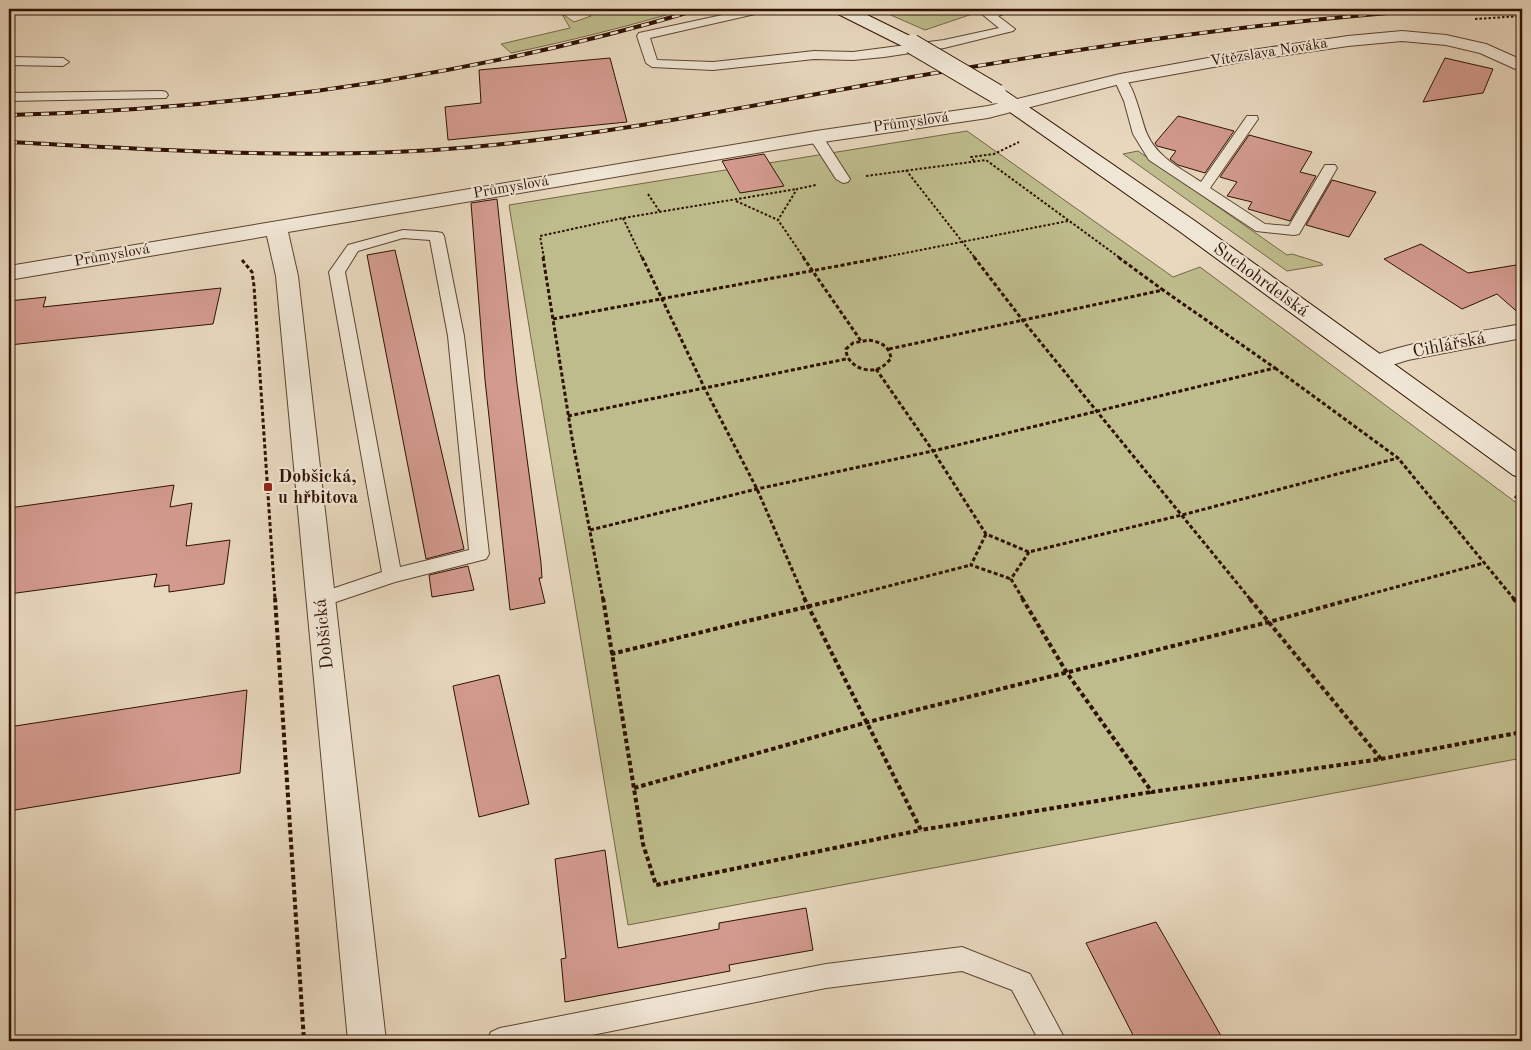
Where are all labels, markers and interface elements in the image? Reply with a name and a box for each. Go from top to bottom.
street label: Vítězslava Nováka [1209,36,1329,70]
street label: Průmyslová [872,110,950,136]
street label: Průmyslová [472,174,551,202]
street label: Suchohrdelská [1210,239,1312,321]
street label: Průmyslová [73,242,152,270]
street label: Cihlářská [1411,329,1487,361]
place label: Dobšická, u hřbitova [278,468,358,507]
marker: Dobšická, u hřbitova [262,481,274,493]
street label: Dobšická [311,598,337,670]

